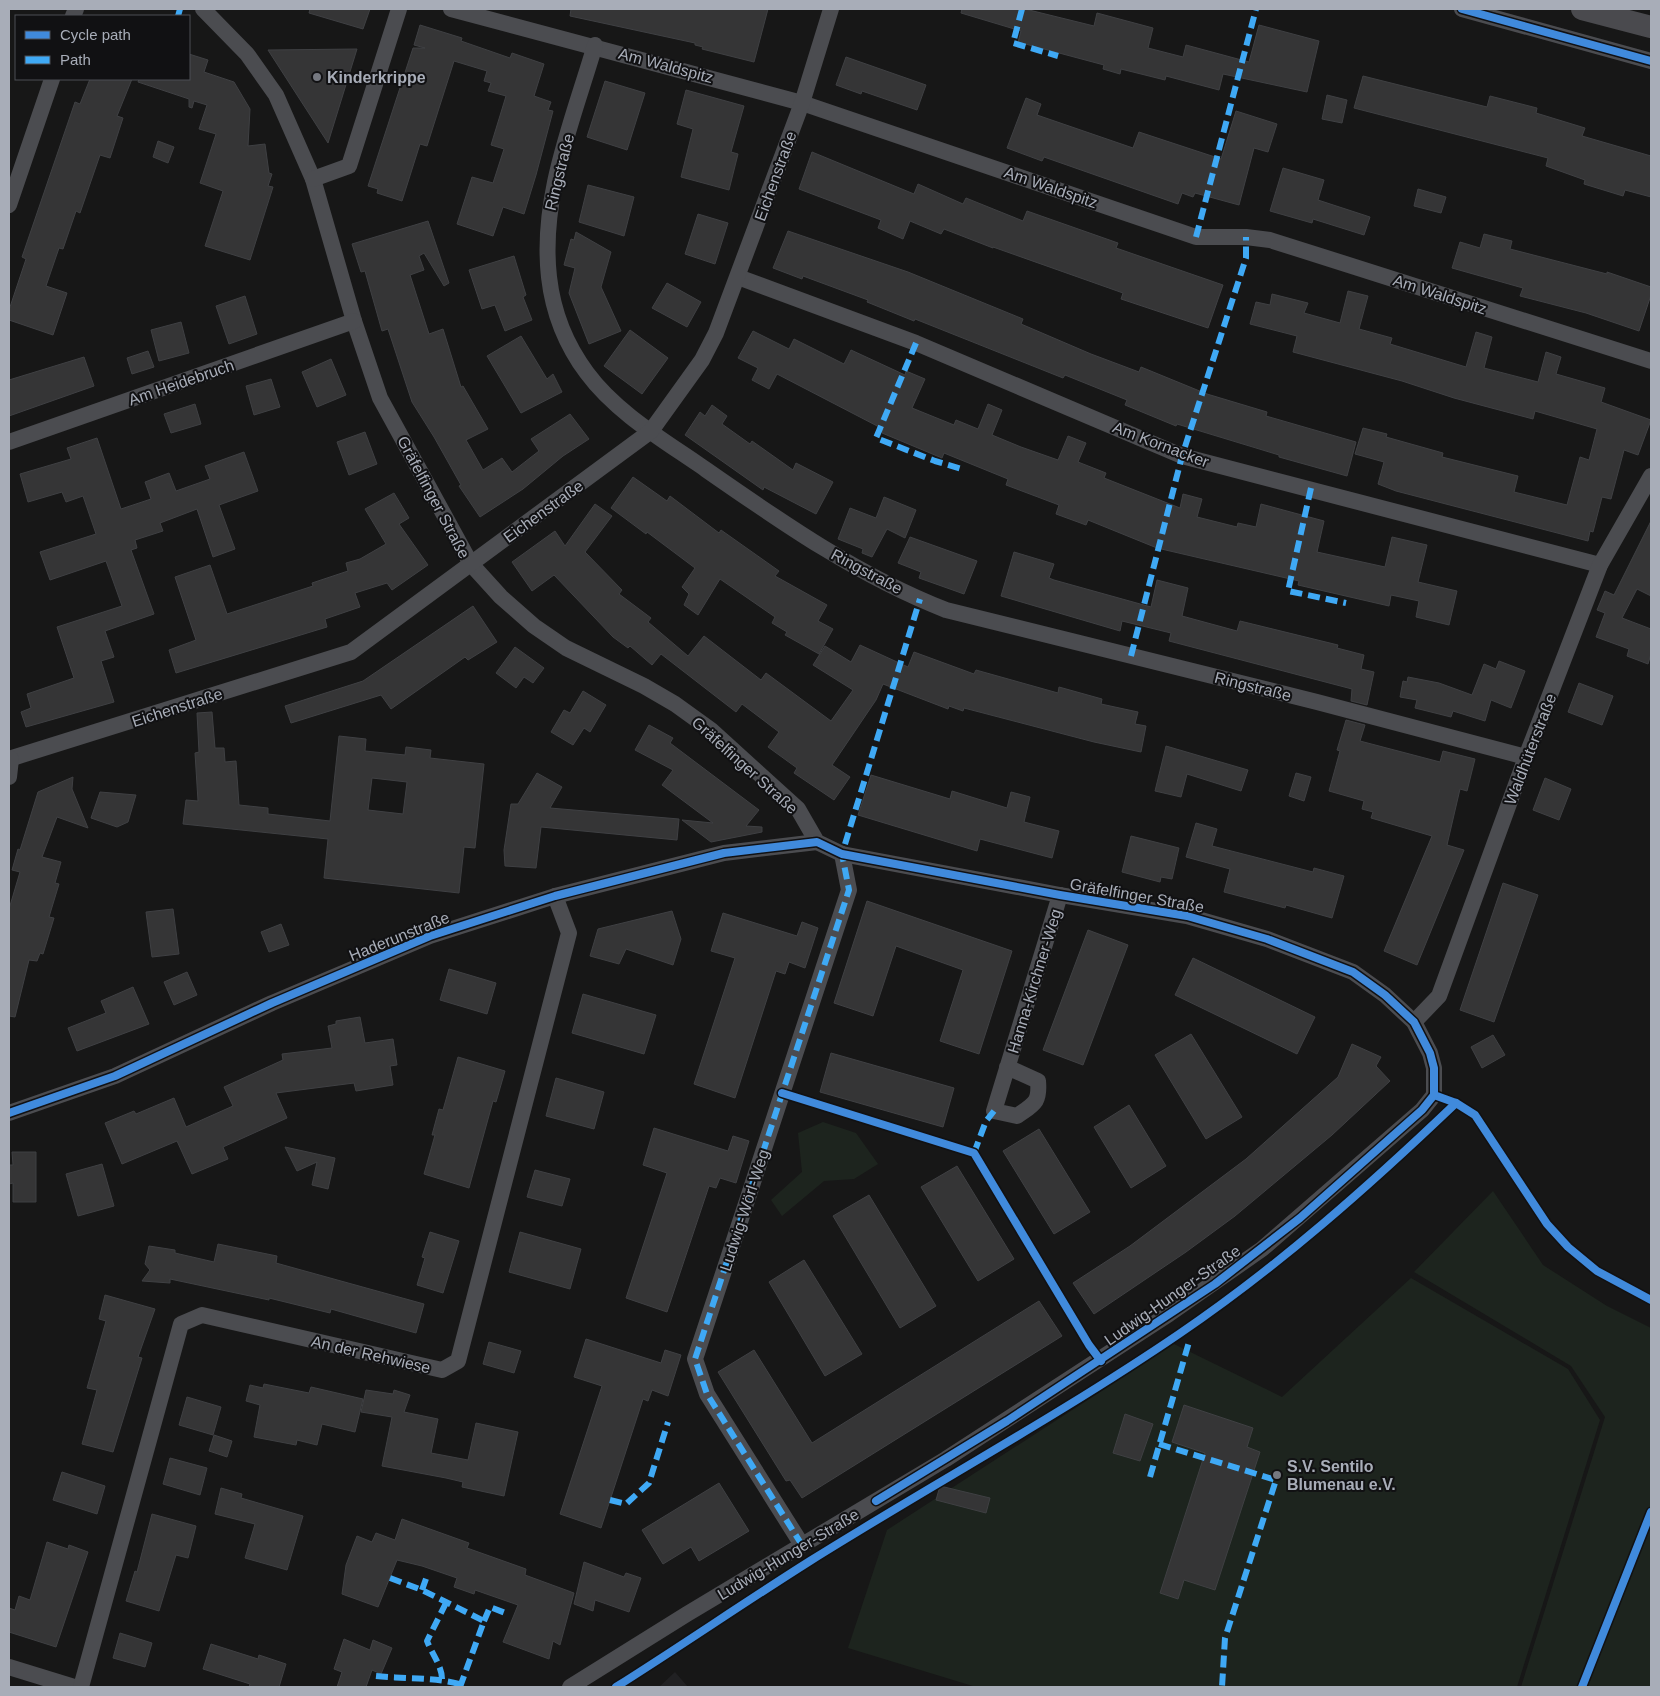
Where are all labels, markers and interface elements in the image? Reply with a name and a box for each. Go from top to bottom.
legend [15,15,190,80]
text: Cycle path [60,26,131,43]
street label: Am Waldspitz [617,45,715,86]
text: Path [60,51,91,68]
place label: Kinderkrippe [327,69,426,86]
marker: Kinderkrippe [311,71,323,83]
street label: Eichenstraße [751,129,800,223]
street label: Ringstraße [542,132,577,212]
street label: Am Waldspitz [1002,164,1100,211]
street label: Am Waldspitz [1391,271,1489,318]
street label: Am Heidebruch [126,356,236,408]
street label: Am Kornacker [1110,418,1212,471]
street label: Gräfelfinger Straße [394,433,473,561]
street label: Eichenstraße [500,477,587,546]
street label: Ringstraße [828,546,905,597]
street label: Ringstraße [1213,669,1293,704]
street label: Eichenstraße [130,685,225,730]
street label: Waldhüterstraße [1501,691,1560,807]
street label: Gräfelfinger Straße [688,714,801,817]
street label: Gräfelfinger Straße [1068,875,1205,916]
street label: Hanna-Kirchner-Weg [1004,907,1065,1055]
street label: Haderunstraße [347,909,452,964]
street label: Ludwig-Wörl-Weg [717,1147,772,1273]
street label: Ludwig-Hunger-Straße [1101,1242,1244,1349]
street label: An der Rehwiese [310,1333,432,1376]
place label: S.V. Sentilo Blumenau e.V. [1287,1458,1396,1493]
marker: S.V. Sentilo Blumenau e.V. [1271,1469,1283,1481]
street label: Ludwig-Hunger-Straße [715,1505,862,1603]

